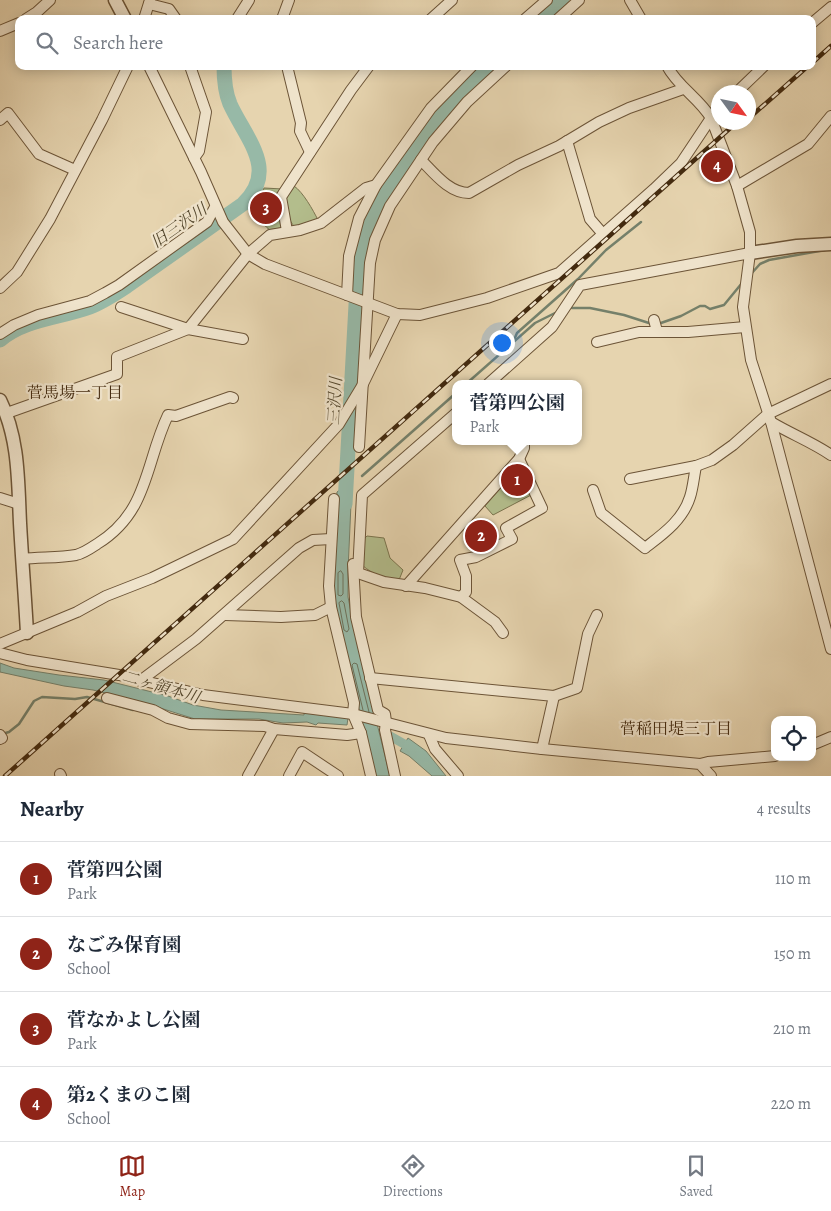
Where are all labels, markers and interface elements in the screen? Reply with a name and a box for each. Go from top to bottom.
search box [15,15,816,70]
icon: search [33,29,61,57]
text: Search here [73,30,163,56]
north arrow [711,85,756,130]
pin: 4 [701,147,733,185]
pin: 3 [250,189,282,227]
water label: 旧三沢川 [146,197,213,253]
your location [489,330,515,356]
water label: 三沢川 [323,374,347,426]
popup [452,380,582,445]
district label: 菅馬場一丁目 [27,382,123,404]
text: 菅第四公園 [469,390,565,416]
text: Park [469,416,500,438]
pin: 1 [501,461,533,499]
pin: 2 [465,517,497,555]
water label: 二ヶ領本川 [120,665,204,709]
map controls [771,716,816,761]
button: locate [771,716,816,761]
district label: 菅稲田堤三丁目 [620,718,732,740]
text: Nearby [20,795,83,823]
text: 4 results [757,798,811,820]
text: 菅第四公園 [67,857,162,883]
text: 1 [33,868,39,890]
text: 110 m [775,868,811,890]
text: Park [67,883,97,905]
text: なごみ保育園 [67,932,181,958]
text: 2 [32,943,40,965]
text: 150 m [774,943,811,965]
text: School [67,958,110,980]
text: 菅なかよし公園 [67,1007,200,1033]
text: 3 [33,1018,39,1040]
text: 210 m [773,1018,811,1040]
text: Park [67,1033,97,1055]
text: 第2くまのこ園 [67,1082,190,1108]
text: 4 [32,1093,40,1115]
text: 220 m [771,1093,811,1115]
text: School [67,1108,110,1130]
tab: Map [118,1152,146,1201]
tab: Directions [383,1152,443,1201]
tab: Saved [680,1152,713,1201]

